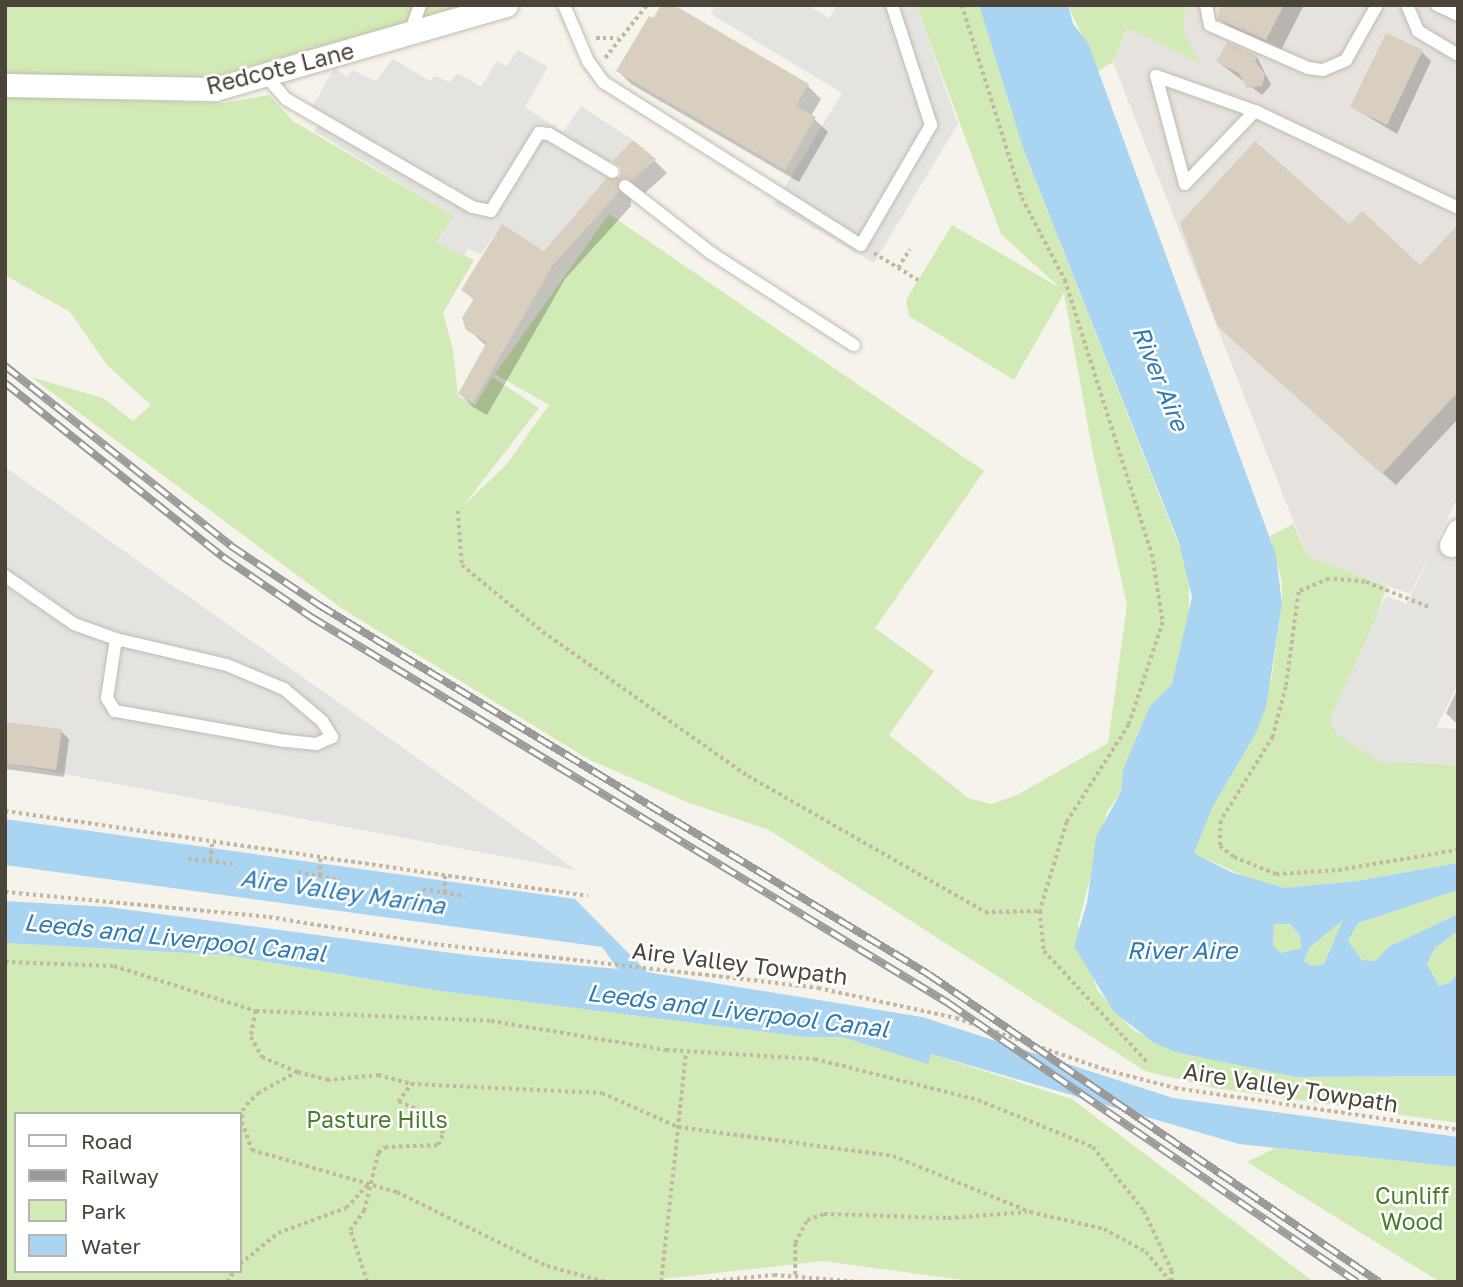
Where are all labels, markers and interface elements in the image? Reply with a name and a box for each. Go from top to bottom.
street label: Redcote Lane [203,36,357,100]
water label: River Aire [1127,321,1195,435]
water label: Aire Valley Marina [239,862,447,920]
water label: Leeds and Liverpool Canal [23,907,327,967]
street label: Aire Valley Towpath [631,936,849,990]
water label: River Aire [1127,936,1237,964]
water label: Leeds and Liverpool Canal [586,977,890,1043]
street label: Aire Valley Towpath [1182,1056,1400,1118]
park label: Pasture Hills [306,1105,448,1133]
legend [14,1112,242,1273]
text: Road [81,1128,132,1154]
text: Railway [81,1163,159,1189]
park label: Cunliff Wood [1375,1181,1449,1235]
text: Park [81,1198,126,1224]
text: Water [81,1233,141,1259]

